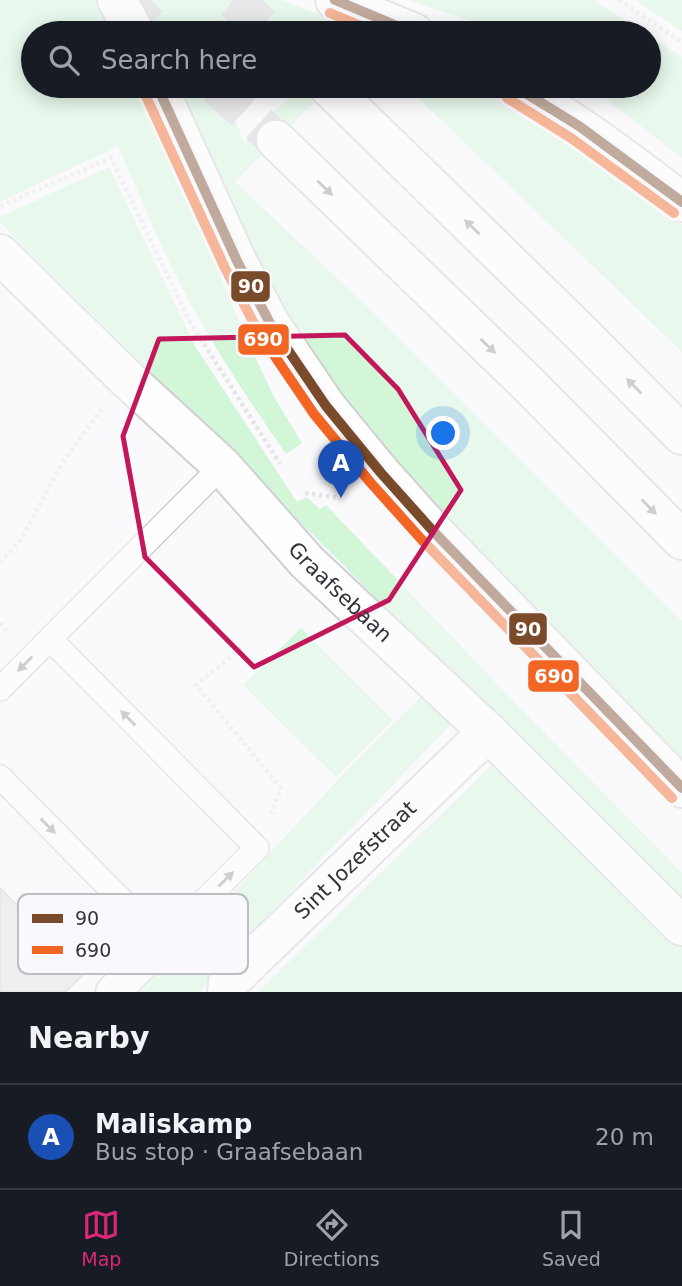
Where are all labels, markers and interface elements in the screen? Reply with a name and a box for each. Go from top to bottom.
search box [21,21,661,98]
icon: search [45,41,83,79]
text: Search here [101,45,257,75]
one-way arrow [316,179,333,195]
one-way arrow [464,219,481,235]
line badge: 90 [230,270,271,303]
text: 90 [238,275,264,297]
line badge: 690 [237,323,290,356]
text: 690 [243,328,283,350]
one-way arrow [480,337,496,354]
one-way arrow [626,379,643,395]
your location [426,416,460,450]
pin: A [318,440,364,498]
one-way arrow [641,498,657,515]
street label: Graafsebaan [283,537,397,647]
line badge: 90 [508,612,548,646]
text: 90 [515,618,541,640]
one-way arrow [17,655,34,671]
line badge: 690 [527,659,580,693]
text: 690 [534,665,574,687]
one-way arrow [120,709,137,726]
street label: Sint Jozefstraat [290,796,421,924]
one-way arrow [39,817,56,833]
one-way arrow [218,871,234,887]
legend [18,894,248,974]
text: 90 [75,907,99,929]
text: 690 [75,939,111,961]
text: Nearby [28,1020,150,1055]
text: Maliskamp [95,1109,252,1139]
text: A [42,1124,60,1150]
text: 20 m [595,1124,654,1150]
text: Bus stop · Graafsebaan [95,1139,363,1165]
tab: Map [81,1206,121,1270]
tab: Directions [284,1206,380,1270]
tab: Saved [542,1206,601,1270]

